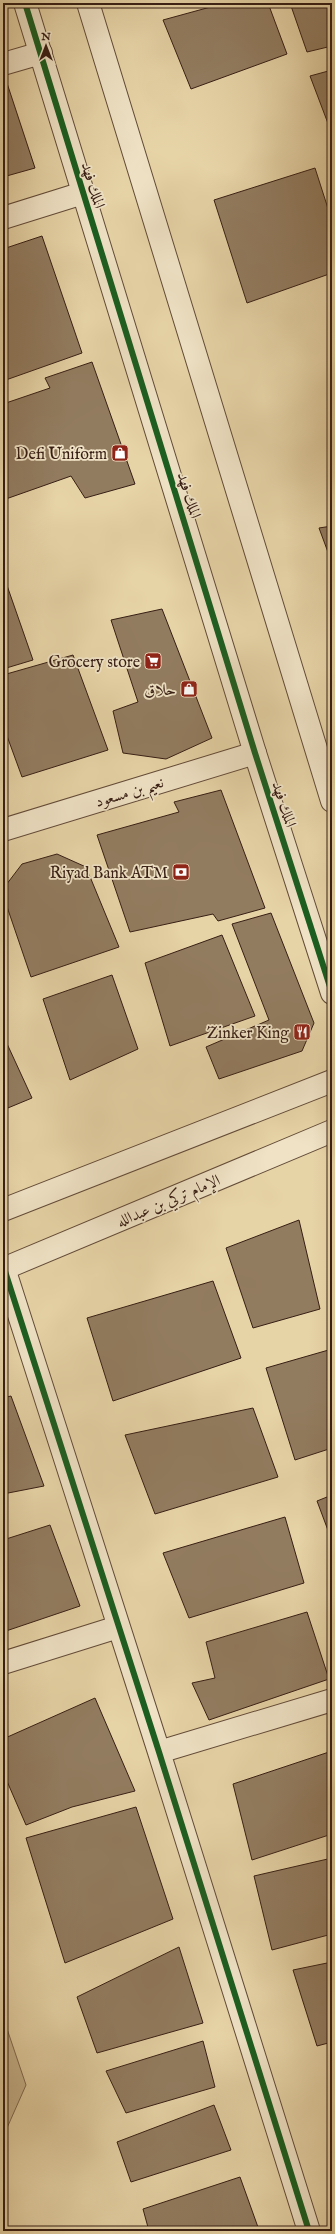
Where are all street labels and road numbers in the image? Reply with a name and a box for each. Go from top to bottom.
street label: الملك فهد [76,160,109,211]
street label: الملك فهد [172,470,205,521]
street label: نعيم بن مسعود [93,773,168,818]
street label: الملك فهد [266,779,300,830]
street label: الإمام تركي بن عبدالله [113,1169,225,1235]

